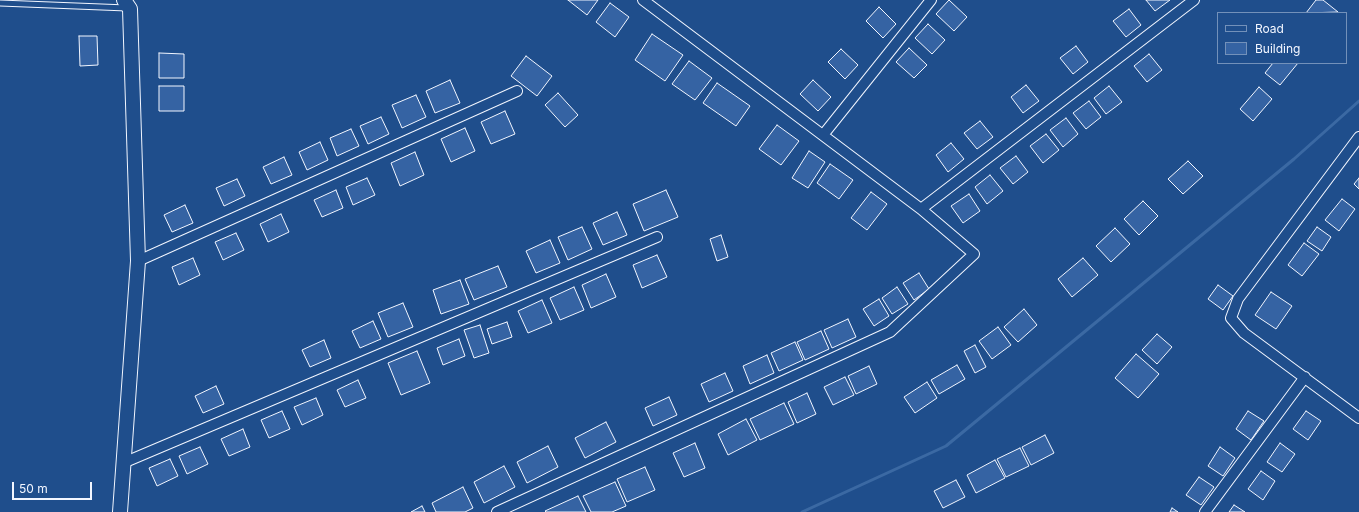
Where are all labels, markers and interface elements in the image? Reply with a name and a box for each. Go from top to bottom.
legend [1217,12,1347,64]
text: Road [1255,21,1284,36]
text: Building [1255,41,1300,56]
scale bar [14,474,94,500]
text: 50 m [19,481,48,496]

